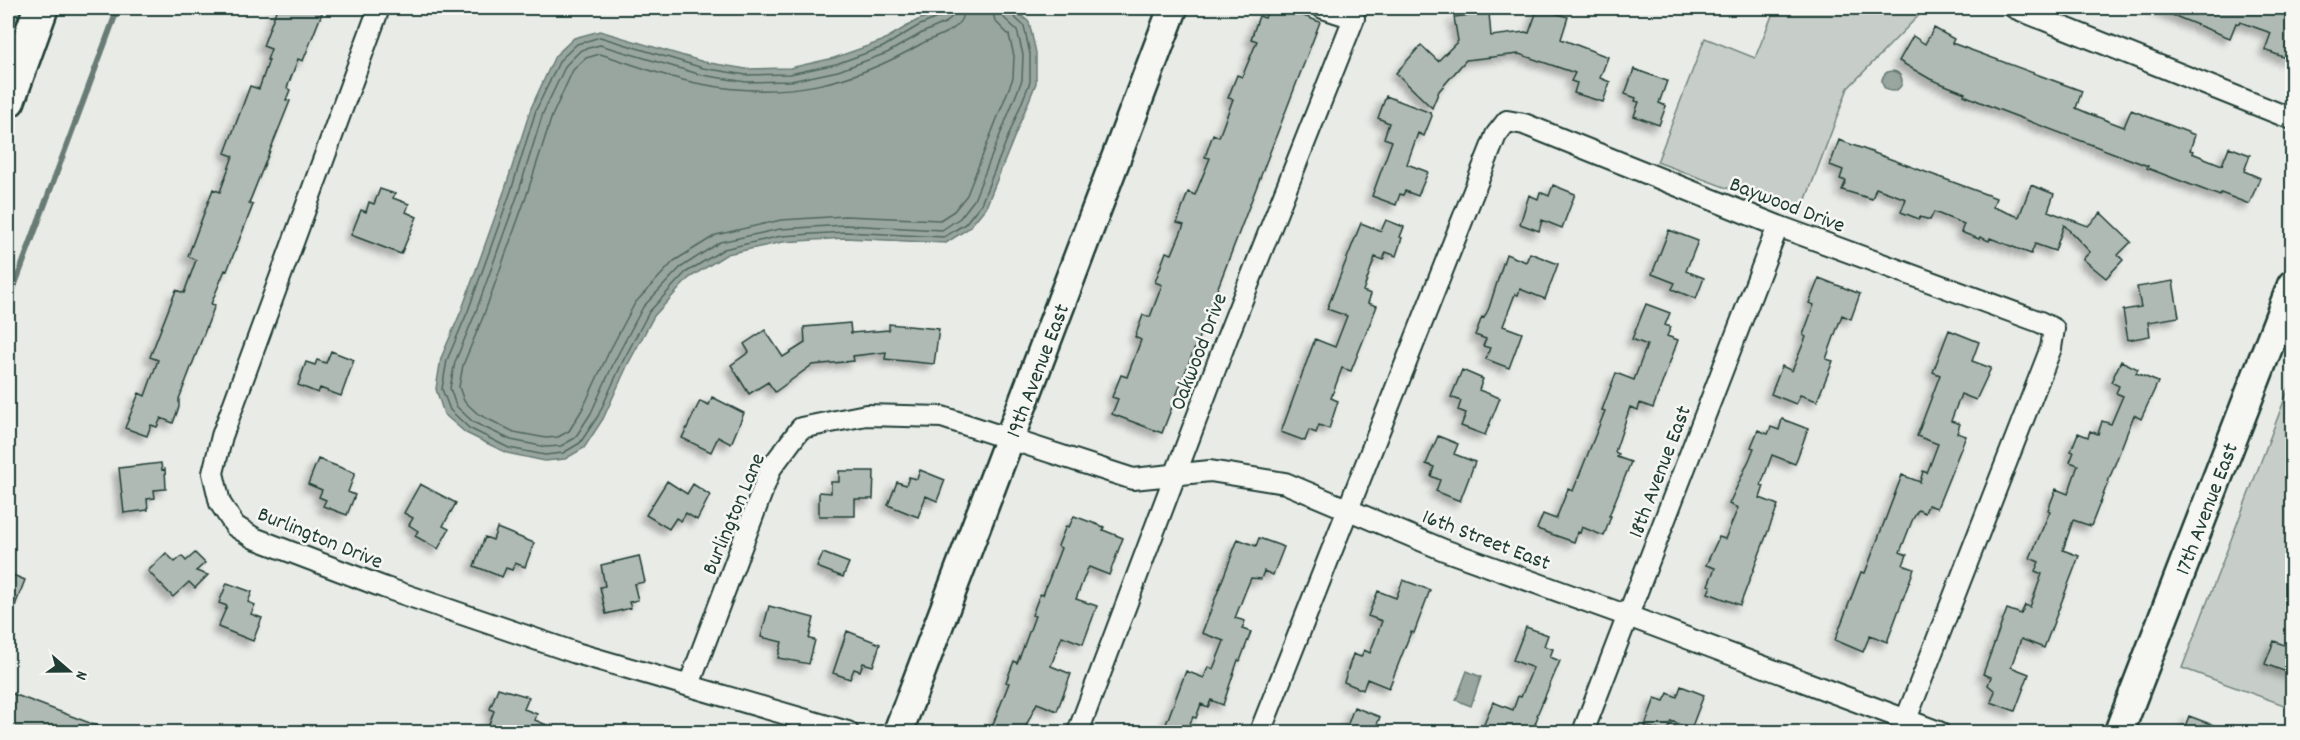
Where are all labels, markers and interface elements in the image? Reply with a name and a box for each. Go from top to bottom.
street label: Baywood Drive [1725,170,1849,242]
street label: Oakwood Drive [1164,289,1237,415]
street label: 19th Avenue East [1000,300,1079,443]
street label: 18th Avenue East [1622,401,1701,543]
street label: 17th Avenue East [2169,439,2248,580]
street label: Burlington Lane [696,449,775,580]
street label: Burlington Drive [252,500,387,578]
street label: 16th Street East [1417,503,1554,580]
north arrow [39,641,99,701]
text: N [69,668,93,683]

